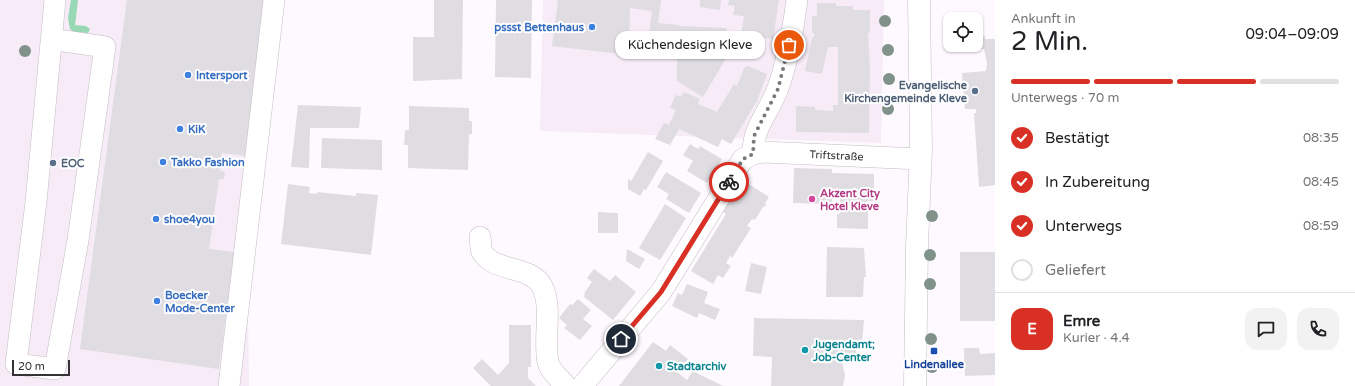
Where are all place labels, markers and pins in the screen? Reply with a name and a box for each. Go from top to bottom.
place label: pssst Bettenhaus [494,21,585,35]
marker: pssst Bettenhaus [587,22,597,32]
pin [772,28,806,62]
callout: Küchendesign Kleve [615,31,765,59]
place label: Intersport [196,69,248,83]
marker: Intersport [183,70,193,80]
place label: Evangelische Kirchengemeinde Kleve [844,79,968,106]
marker: Evangelische Kirchengemeinde Kleve [970,86,980,96]
place label: KiK [188,123,206,136]
marker: KiK [175,124,185,134]
place label: Takko Fashion [170,156,245,169]
place label: EOC [61,157,85,170]
marker: Takko Fashion [158,157,168,167]
marker: EOC [48,158,58,168]
place label: Akzent City Hotel Kleve [820,187,880,213]
marker: Akzent City Hotel Kleve [807,194,817,204]
place label: shoe4you [164,213,215,227]
marker: shoe4you [151,214,161,224]
place label: Boecker Mode-Center [165,289,235,315]
marker: Boecker Mode-Center [152,296,162,306]
pin [604,322,638,356]
place label: Jugendamt; Job-Center [812,338,875,364]
marker: Jugendamt; Job-Center [800,345,810,355]
marker: Lindenallee [929,346,939,356]
place label: Lindenallee [904,358,965,371]
place label: Stadtarchiv [667,360,727,373]
marker: Stadtarchiv [654,361,664,371]

